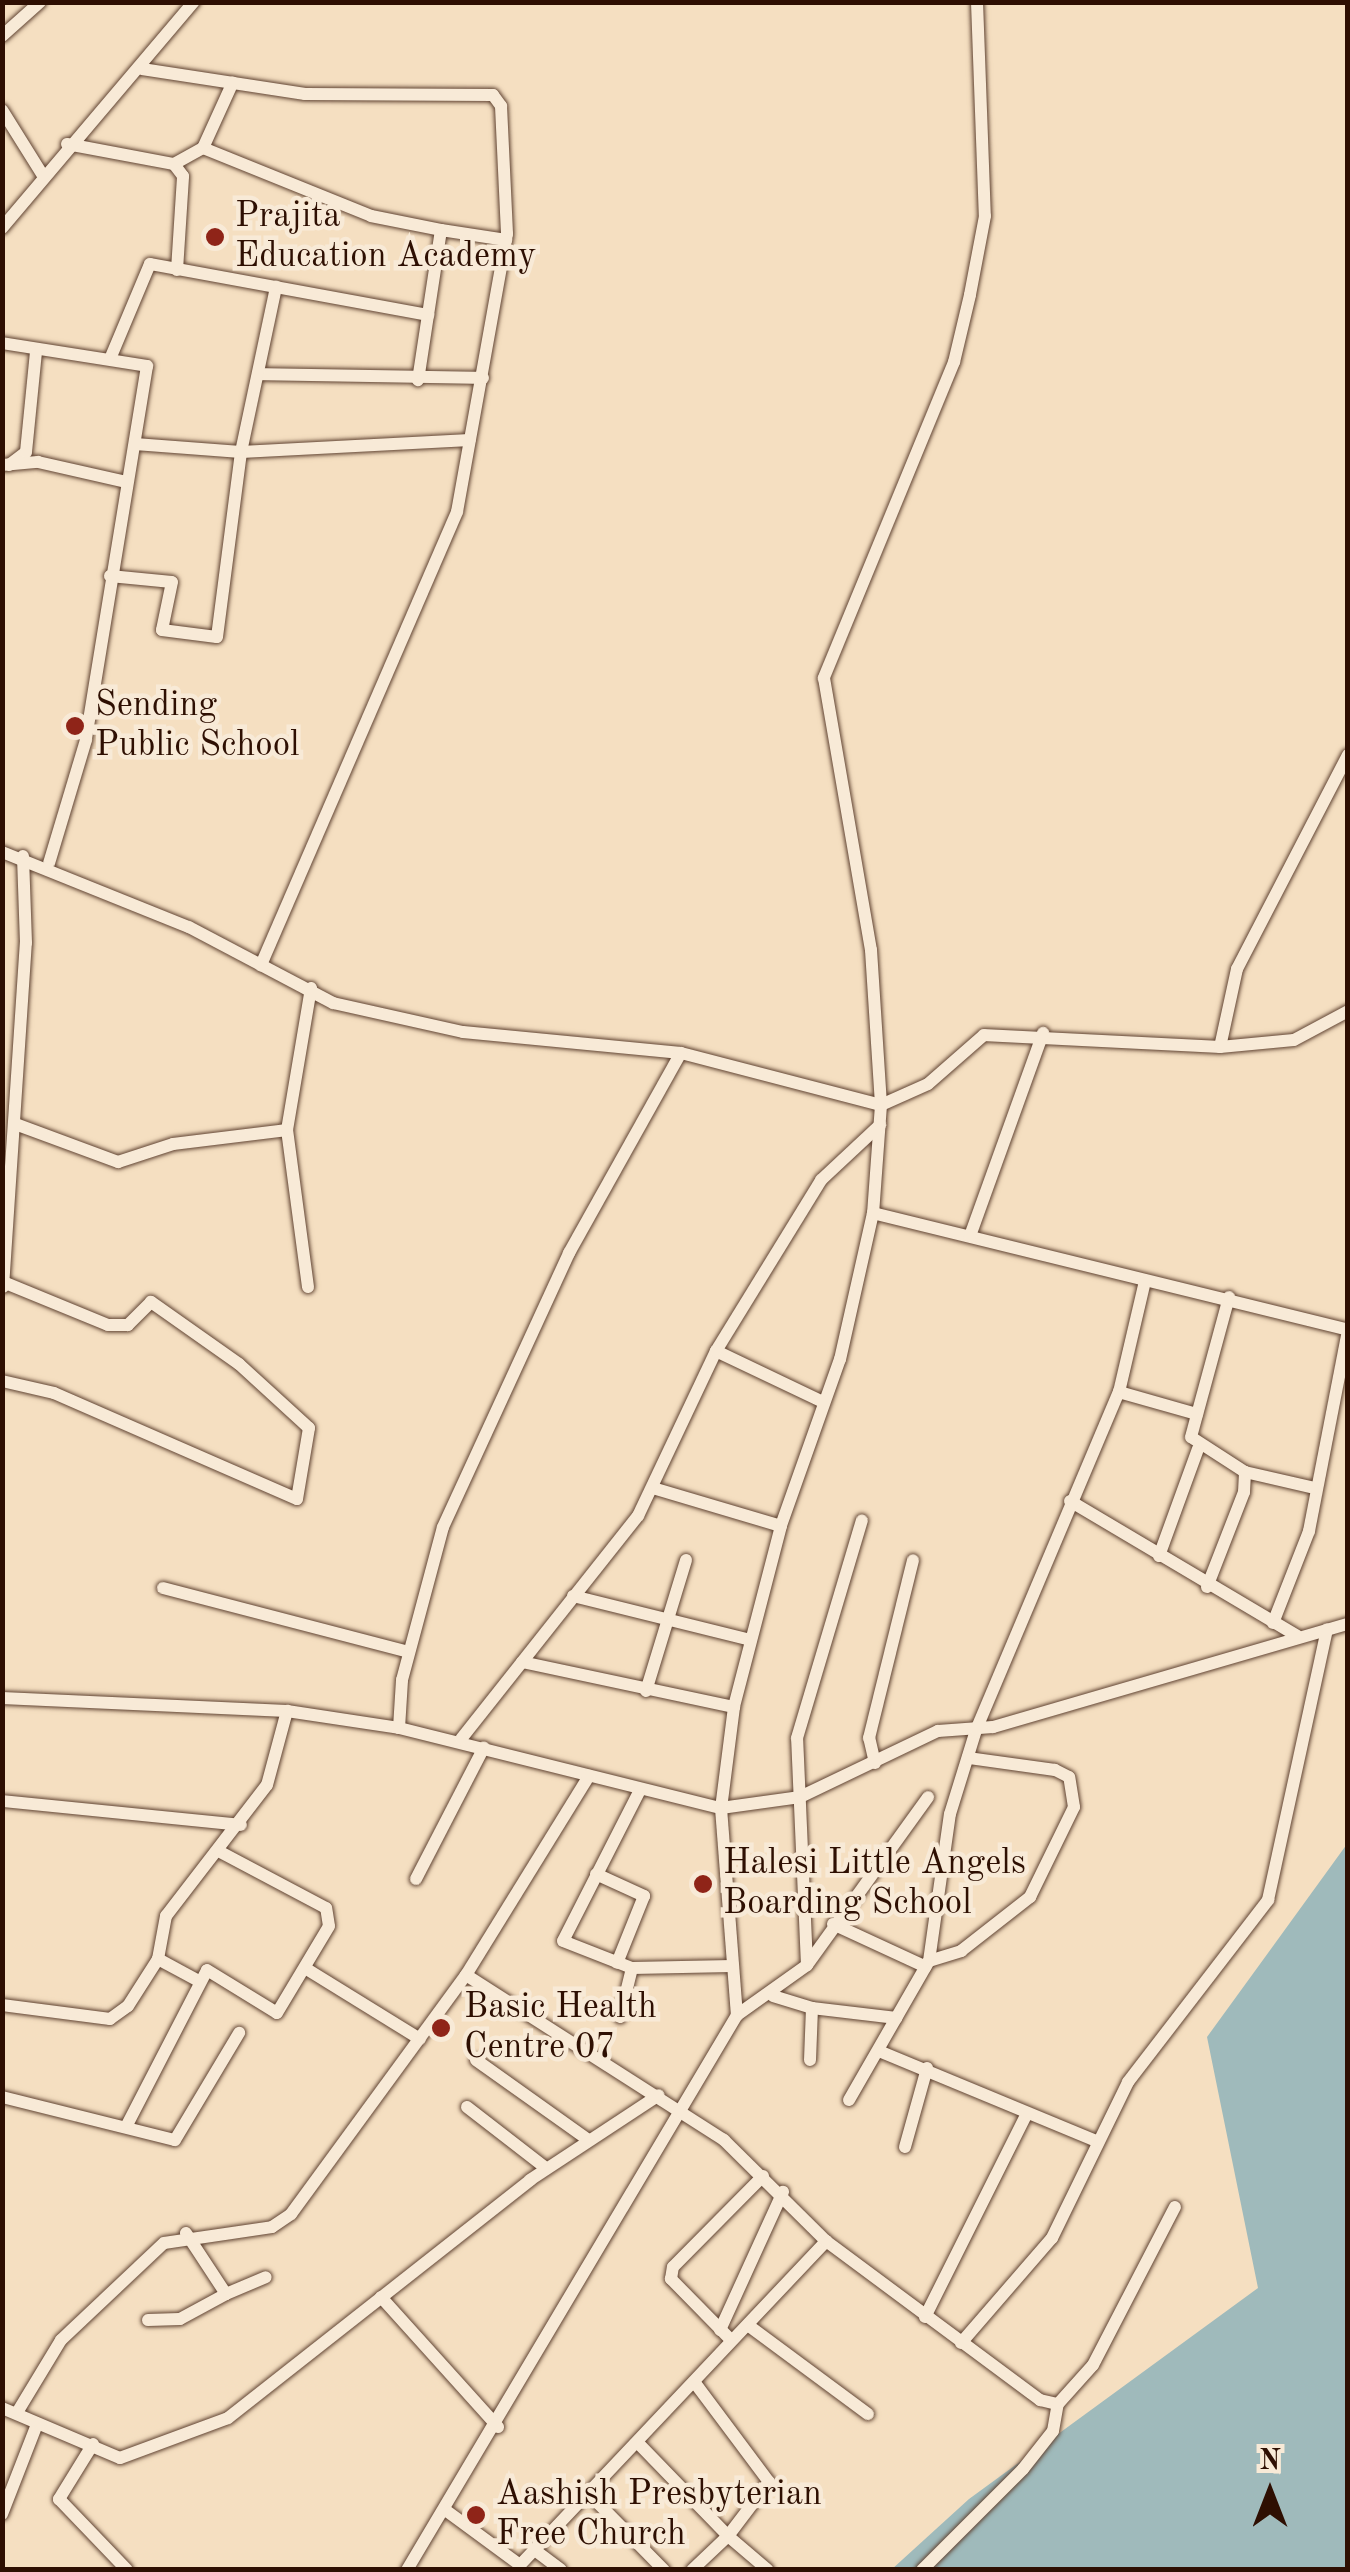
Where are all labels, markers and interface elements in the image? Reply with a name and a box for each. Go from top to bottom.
place label: Prajita Education Academy [235,196,536,278]
marker: Prajita Education Academy [204,226,226,248]
place label: Sending Public School [95,685,300,767]
marker: Sending Public School [64,715,86,737]
place label: Halesi Little Angels Boarding School [723,1843,1026,1925]
marker: Halesi Little Angels Boarding School [692,1873,714,1895]
place label: Basic Health Centre 07 [464,1987,657,2069]
marker: Basic Health Centre 07 [428,2015,454,2041]
north arrow [1220,2442,1320,2542]
text: N [1259,2448,1281,2476]
place label: Aashish Presbyterian Free Church [496,2474,822,2556]
marker: Aashish Presbyterian Free Church [465,2504,487,2526]

